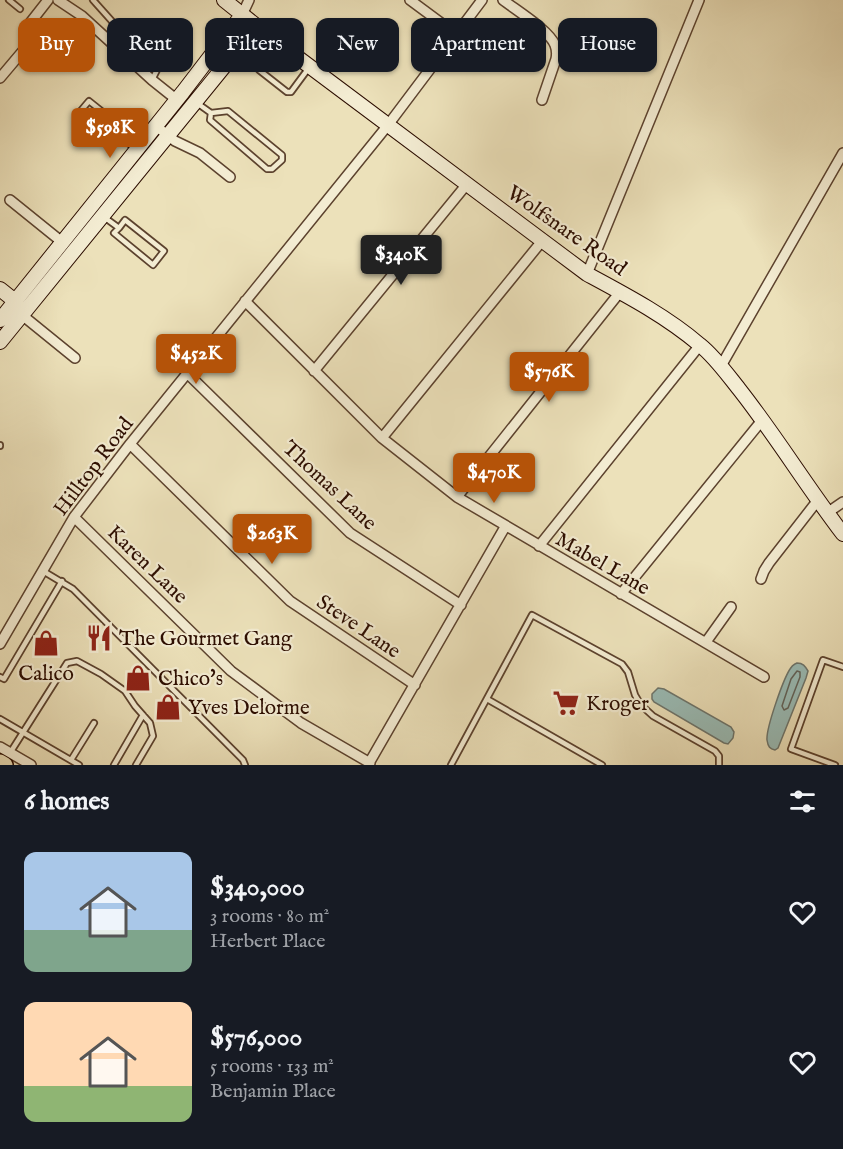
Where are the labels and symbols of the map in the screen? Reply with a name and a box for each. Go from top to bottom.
pin: $598K [68,108,152,159]
street label: Wolfsnare Road [501,180,632,283]
pin: $340K [359,235,443,286]
pin: $452K [154,334,238,385]
pin: $576K [507,352,591,403]
street label: Hilltop Road [48,411,141,522]
street label: Thomas Lane [276,435,382,537]
pin: $470K [452,453,536,504]
pin: $263K [230,514,314,565]
street label: Karen Lane [101,520,193,611]
street label: Mabel Lane [550,526,655,602]
street label: Steve Lane [311,589,406,665]
restaurant icon: The Gourmet Gang [84,623,114,653]
place label: The Gourmet Gang [119,626,293,653]
shop icon: Calico [31,628,61,658]
place label: Calico [18,661,74,688]
shop icon: Chico's [123,663,153,693]
place label: Chico's [158,666,223,693]
supermarket icon: Kroger [551,688,581,718]
place label: Kroger [586,691,649,718]
shop icon: Yves Delorme [153,692,183,722]
place label: Yves Delorme [188,695,310,722]

